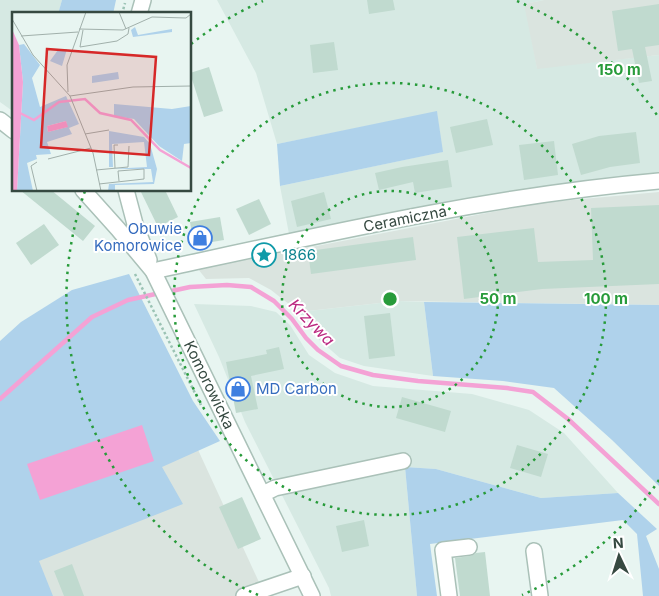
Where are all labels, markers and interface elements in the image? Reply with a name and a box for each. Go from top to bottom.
inset map [12,12,191,191]
text: 150 m [597,60,641,79]
street label: Ceramiczna [362,201,448,236]
place label: Obuwie Komorowice [94,219,182,255]
shop icon: Obuwie Komorowice [187,225,213,251]
place icon: 1866 [251,242,277,268]
place label: 1866 [282,245,316,264]
text: 50 m [480,289,516,308]
text: 100 m [584,289,628,308]
centre of rings [381,290,399,308]
water label: Krzywa [285,294,339,350]
street label: Komorowicka [180,338,239,432]
shop icon: MD Carbon [225,376,251,402]
place label: MD Carbon [256,379,337,398]
north arrow [594,531,644,581]
text: N [612,534,624,551]

